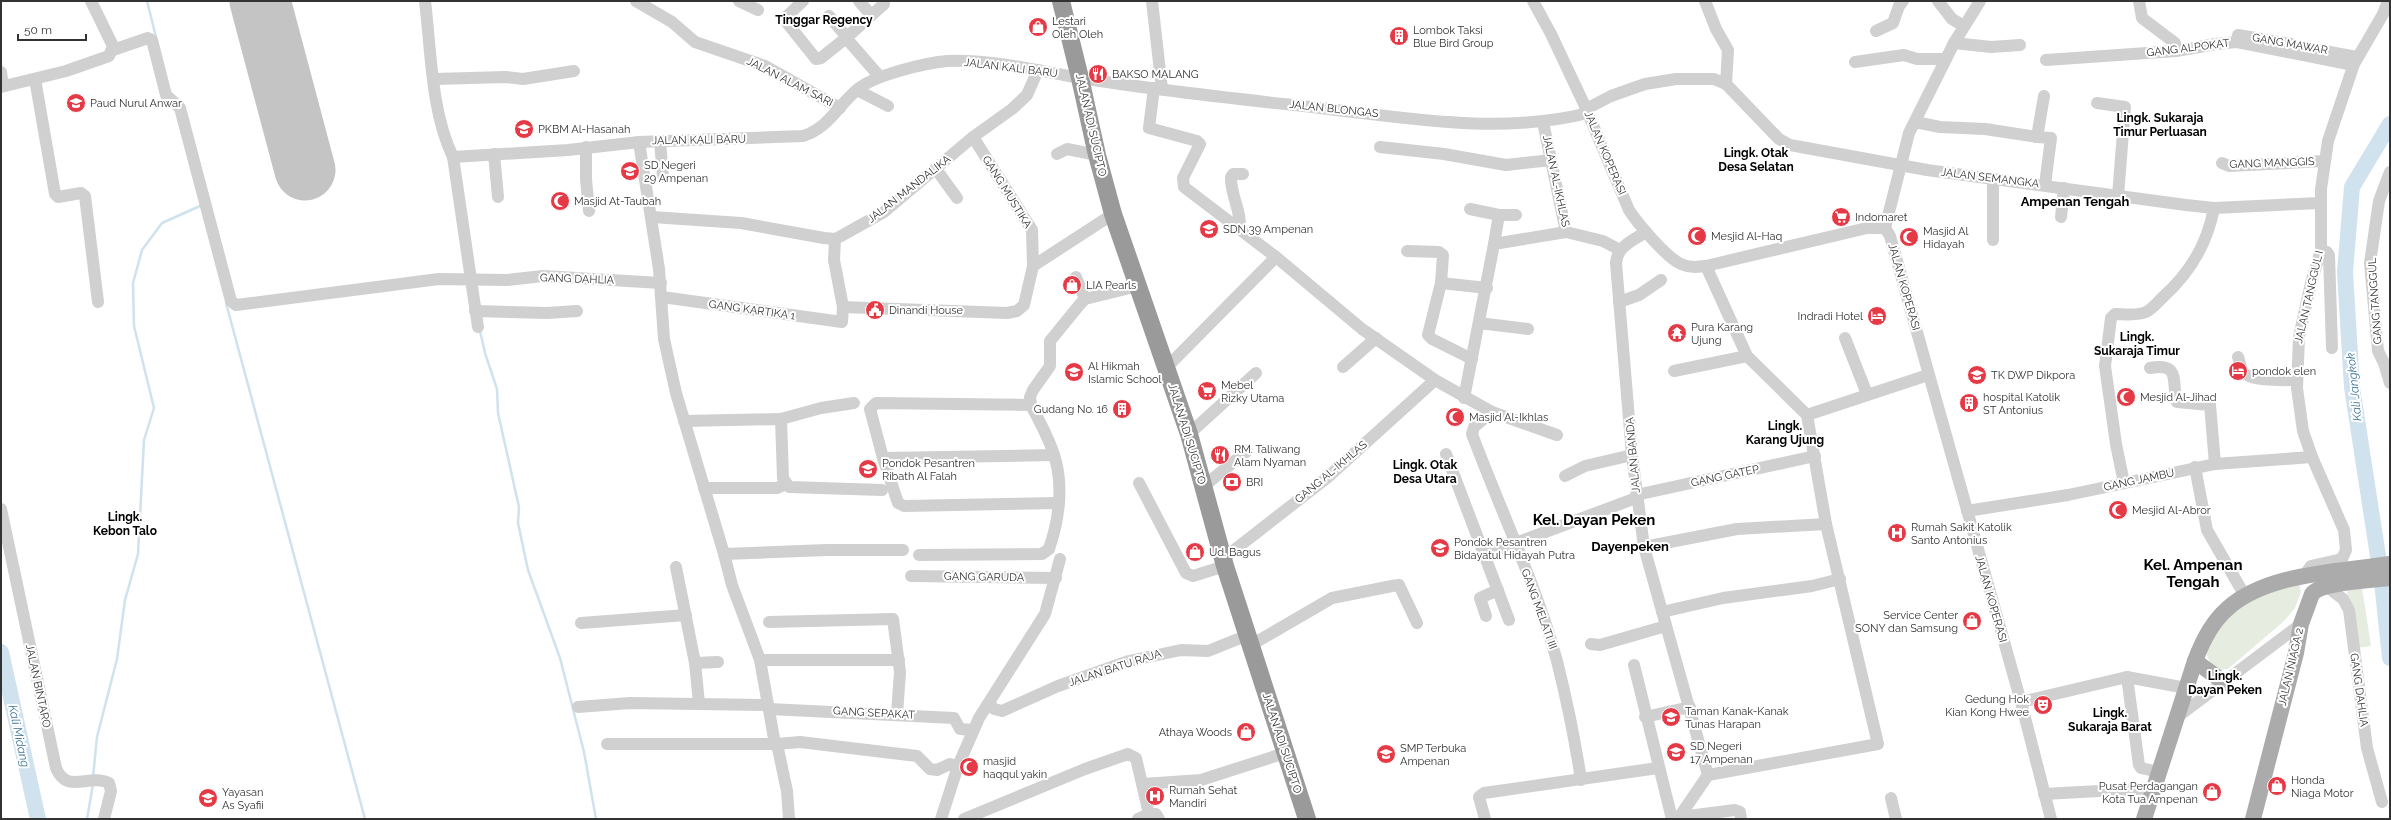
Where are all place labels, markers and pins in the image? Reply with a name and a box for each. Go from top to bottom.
place label: Lestari Oleh Oleh [1052,15,1103,41]
shop icon: Lestari Oleh Oleh [1027,16,1049,38]
place label: Lombok Taksi Blue Bird Group [1413,24,1494,50]
building icon: Lombok Taksi Blue Bird Group [1388,25,1410,47]
restaurant icon: BAKSO MALANG [1087,63,1109,85]
place label: BAKSO MALANG [1112,68,1199,81]
school or university icon: Paud Nurul Anwar [65,92,87,114]
place label: Paud Nurul Anwar [90,97,182,110]
school or university icon: PKBM Al-Hasanah [513,118,535,140]
place label: PKBM Al-Hasanah [538,123,630,136]
place label: SD Negeri 29 Ampenan [644,159,708,185]
school or university icon: SD Negeri 29 Ampenan [619,160,641,182]
mosque icon: Masjid At-Taubah [549,190,571,212]
place label: Masjid At-Taubah [574,195,661,208]
supermarket icon: Indomaret [1830,206,1852,228]
place label: Indomaret [1855,211,1908,224]
school or university icon: SDN 39 Ampenan [1198,218,1220,240]
place label: SDN 39 Ampenan [1223,223,1313,236]
mosque icon: Mesjid Al-Haq [1686,225,1708,247]
place label: Masjid Al Hidayah [1923,225,1969,251]
mosque icon: Masjid Al Hidayah [1898,226,1920,248]
place label: Mesjid Al-Haq [1711,230,1782,243]
shop icon: LIA Pearls [1061,274,1083,296]
place label: LIA Pearls [1086,279,1136,292]
public building icon: Dinandi House [864,299,886,321]
place label: Dinandi House [889,304,964,317]
hotel icon: Indradi Hotel [1866,305,1888,327]
place label: Indradi Hotel [1798,310,1863,323]
place label: Pura Karang Ujung [1691,321,1753,347]
temple icon: Pura Karang Ujung [1666,322,1688,344]
place label: Al Hikmah Islamic School [1088,360,1162,386]
hotel icon: pondok elen [2227,360,2249,382]
school or university icon: Al Hikmah Islamic School [1063,361,1085,383]
school or university icon: TK DWP Dikpora [1966,364,1988,386]
place label: pondok elen [2252,365,2316,378]
place label: TK DWP Dikpora [1991,369,2075,382]
place label: Mebel Rizky Utama [1221,379,1284,405]
supermarket icon: Mebel Rizky Utama [1196,380,1218,402]
mosque icon: Mesjid Al-Jihad [2115,386,2137,408]
place label: hospital Katolik ST Antonius [1983,391,2060,417]
place label: Mesjid Al-Jihad [2140,391,2217,404]
building icon: hospital Katolik ST Antonius [1958,392,1980,414]
building icon: Gudang No. 16 [1111,398,1133,420]
place label: Gudang No. 16 [1034,403,1108,416]
mosque icon: Masjid Al-Ikhlas [1444,406,1466,428]
place label: Masjid Al-Ikhlas [1469,411,1548,424]
place label: RM. Taliwang Alam Nyaman [1234,443,1306,469]
restaurant icon: RM. Taliwang Alam Nyaman [1209,444,1231,466]
place label: Pondok Pesantren Ribath Al Falah [882,457,975,483]
school or university icon: Pondok Pesantren Ribath Al Falah [857,458,879,480]
bank icon: BRI [1221,471,1243,493]
place label: BRI [1246,476,1263,489]
mosque icon: Mesjid Al-Abror [2107,499,2129,521]
place label: Mesjid Al-Abror [2132,504,2211,517]
place label: Rumah Sakit Katolik Santo Antonius [1911,521,2012,547]
hospital icon: Rumah Sakit Katolik Santo Antonius [1886,522,1908,544]
place label: Pondok Pesantren Bidayatul Hidayah Putra [1454,536,1575,562]
school or university icon: Pondok Pesantren Bidayatul Hidayah Putra [1429,537,1451,559]
shop icon: Ud. Bagus [1184,541,1206,563]
place label: Ud. Bagus [1209,546,1261,559]
place label: Service Center SONY dan Samsung [1855,609,1958,635]
shop icon: Service Center SONY dan Samsung [1961,610,1983,632]
place label: Gedung Hok Kian Kong Hwee [1945,693,2030,719]
theatre icon: Gedung Hok Kian Kong Hwee [2032,694,2054,716]
place label: Taman Kanak-Kanak Tunas Harapan [1685,705,1789,731]
school or university icon: Taman Kanak-Kanak Tunas Harapan [1660,706,1682,728]
shop icon: Athaya Woods [1235,721,1257,743]
place label: Athaya Woods [1159,726,1232,739]
place label: SD Negeri 17 Ampenan [1690,740,1753,766]
school or university icon: SD Negeri 17 Ampenan [1665,741,1687,763]
place label: SMP Terbuka Ampenan [1400,742,1466,768]
school or university icon: SMP Terbuka Ampenan [1375,743,1397,765]
place label: masjid haqqul yakin [983,755,1047,781]
mosque icon: masjid haqqul yakin [958,756,980,778]
place label: Honda Niaga Motor [2291,774,2354,800]
shop icon: Honda Niaga Motor [2266,775,2288,797]
place label: Pusat Perdagangan Kota Tua Ampenan [2099,780,2198,806]
shop icon: Pusat Perdagangan Kota Tua Ampenan [2201,781,2223,803]
place label: Rumah Sehat Mandiri [1169,784,1237,810]
hospital icon: Rumah Sehat Mandiri [1144,785,1166,807]
place label: Yayasan As Syafii [222,786,264,812]
school or university icon: Yayasan As Syafii [197,787,219,809]

